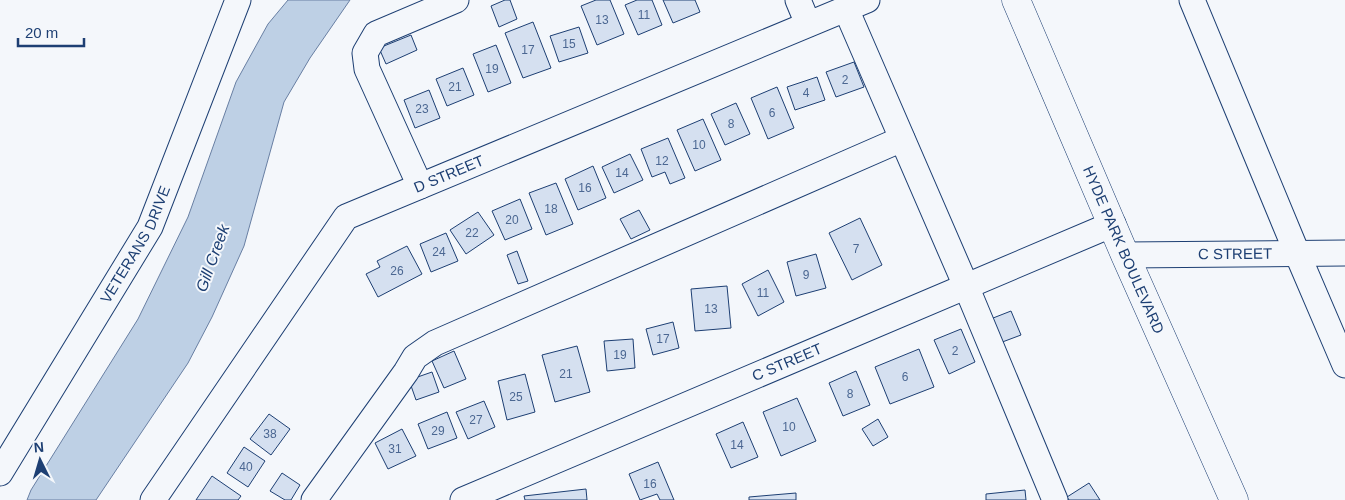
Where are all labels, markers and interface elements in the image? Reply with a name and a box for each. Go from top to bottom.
house number: 11 [638,8,651,22]
house number: 13 [595,13,609,27]
scale bar [18,15,84,47]
text: 20 m [25,24,58,41]
house number: 15 [562,37,576,51]
house number: 17 [521,43,535,57]
house number: 19 [485,62,499,76]
house number: 2 [842,73,849,87]
house number: 21 [448,80,462,94]
house number: 4 [803,86,810,100]
house number: 23 [415,102,429,116]
house number: 6 [769,106,776,120]
house number: 8 [728,117,735,131]
house number: 10 [692,138,706,152]
street label: D STREET [411,152,486,196]
house number: 12 [655,154,669,168]
street label: HYDE PARK BOULEVARD [1080,163,1168,336]
house number: 14 [615,166,629,180]
house number: 16 [578,181,592,195]
street label: VETERANS DRIVE [97,183,173,306]
house number: 18 [544,202,558,216]
house number: 20 [505,213,519,227]
water label: Gill Creek [192,221,233,294]
house number: 22 [465,226,479,240]
house number: 7 [853,242,860,256]
house number: 24 [432,245,446,259]
street label: C STREET [1198,245,1272,262]
house number: 26 [390,264,404,278]
house number: 9 [803,268,810,282]
house number: 11 [757,286,770,300]
house number: 13 [704,302,718,316]
house number: 17 [656,332,670,346]
street label: C STREET [749,340,824,384]
house number: 2 [952,344,959,358]
house number: 19 [613,348,627,362]
house number: 21 [559,367,573,381]
house number: 6 [902,370,909,384]
house number: 8 [847,387,854,401]
house number: 25 [509,390,523,404]
house number: 27 [469,413,483,427]
house number: 10 [782,420,796,434]
house number: 29 [431,424,445,438]
house number: 38 [263,427,277,441]
north arrow [15,435,65,485]
house number: 14 [730,438,744,452]
text: N [33,439,45,455]
house number: 31 [388,442,402,456]
house number: 40 [239,460,253,474]
house number: 16 [643,477,657,491]

